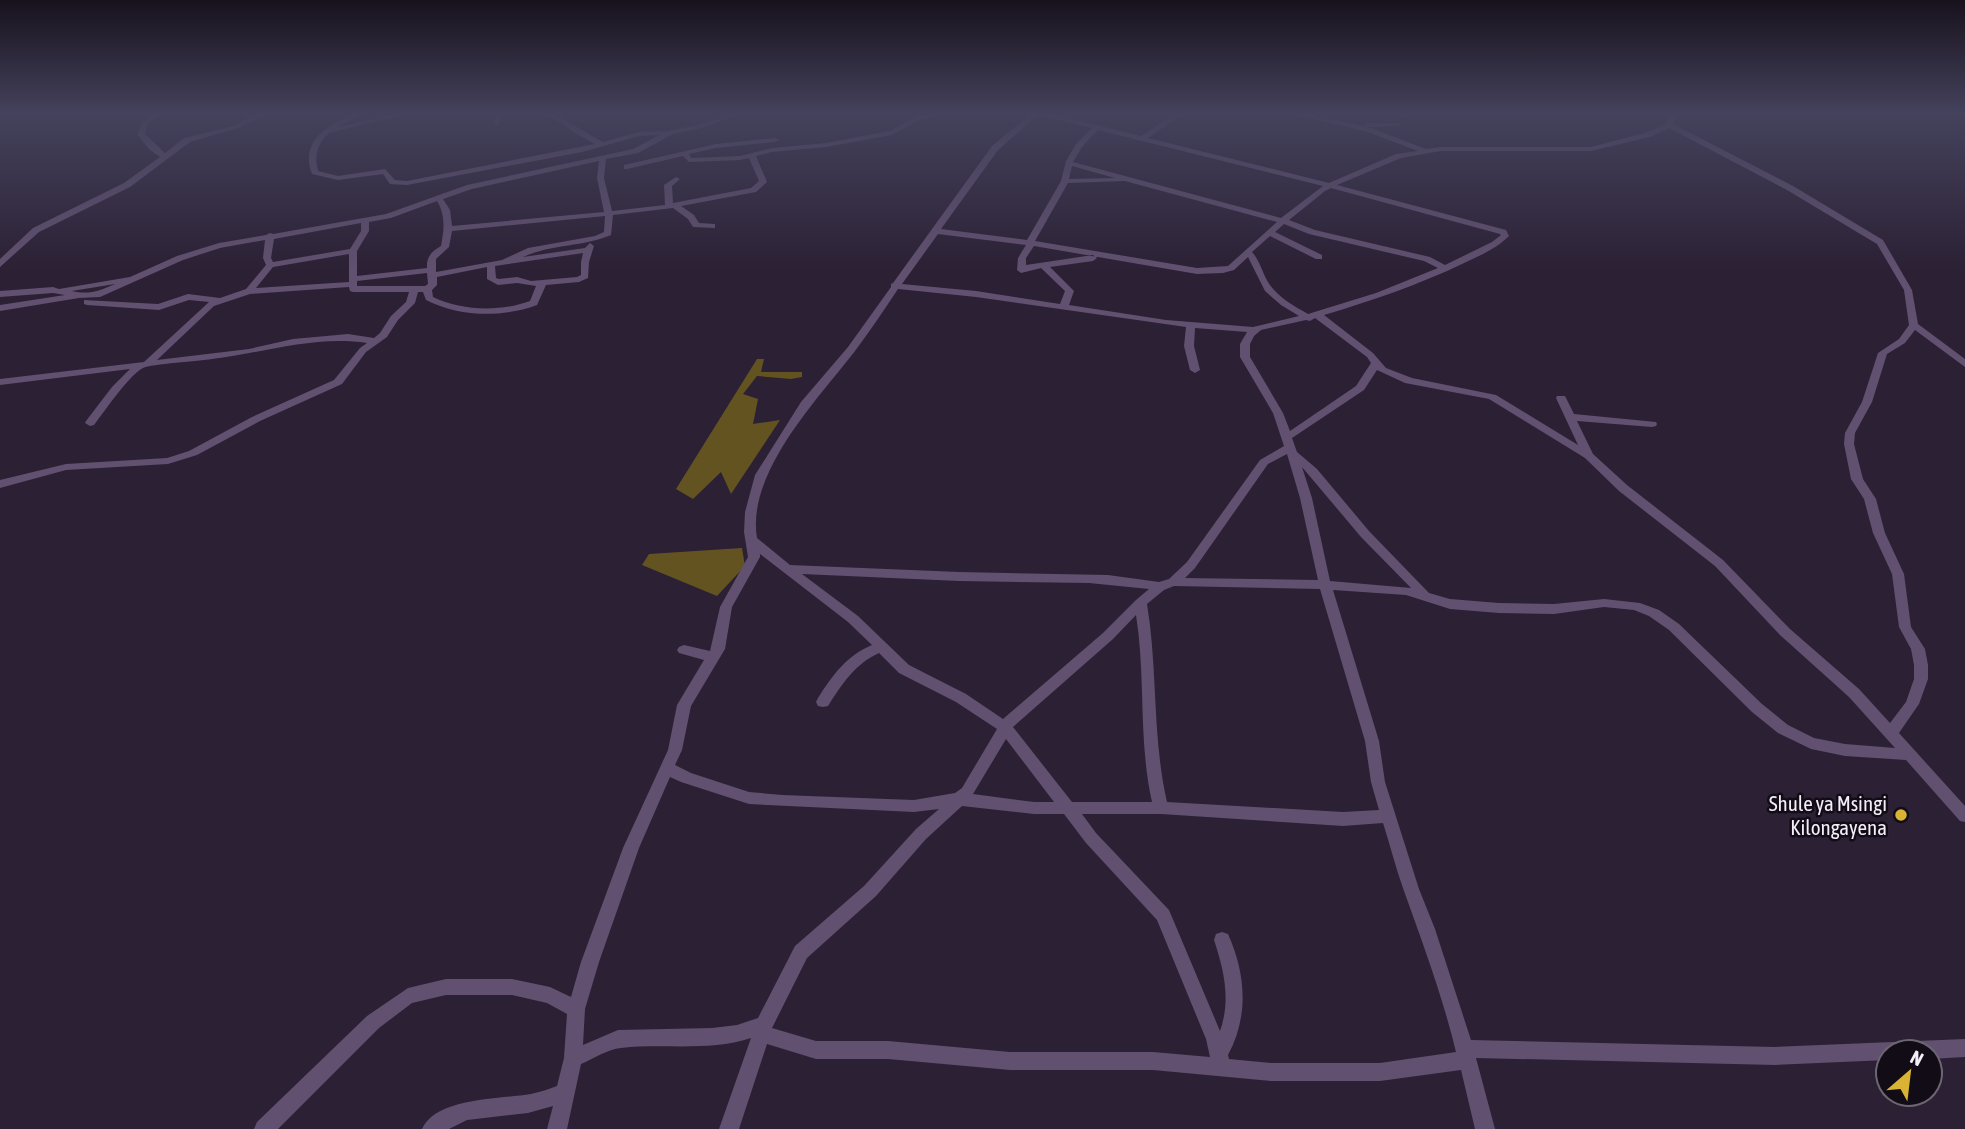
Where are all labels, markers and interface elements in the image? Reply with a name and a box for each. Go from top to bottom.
place label: Shule ya Msingi Kilongayena [1769,791,1887,839]
marker: Shule ya Msingi Kilongayena [1893,807,1909,823]
north arrow [1874,1038,1944,1108]
text: N [1907,1046,1927,1070]

